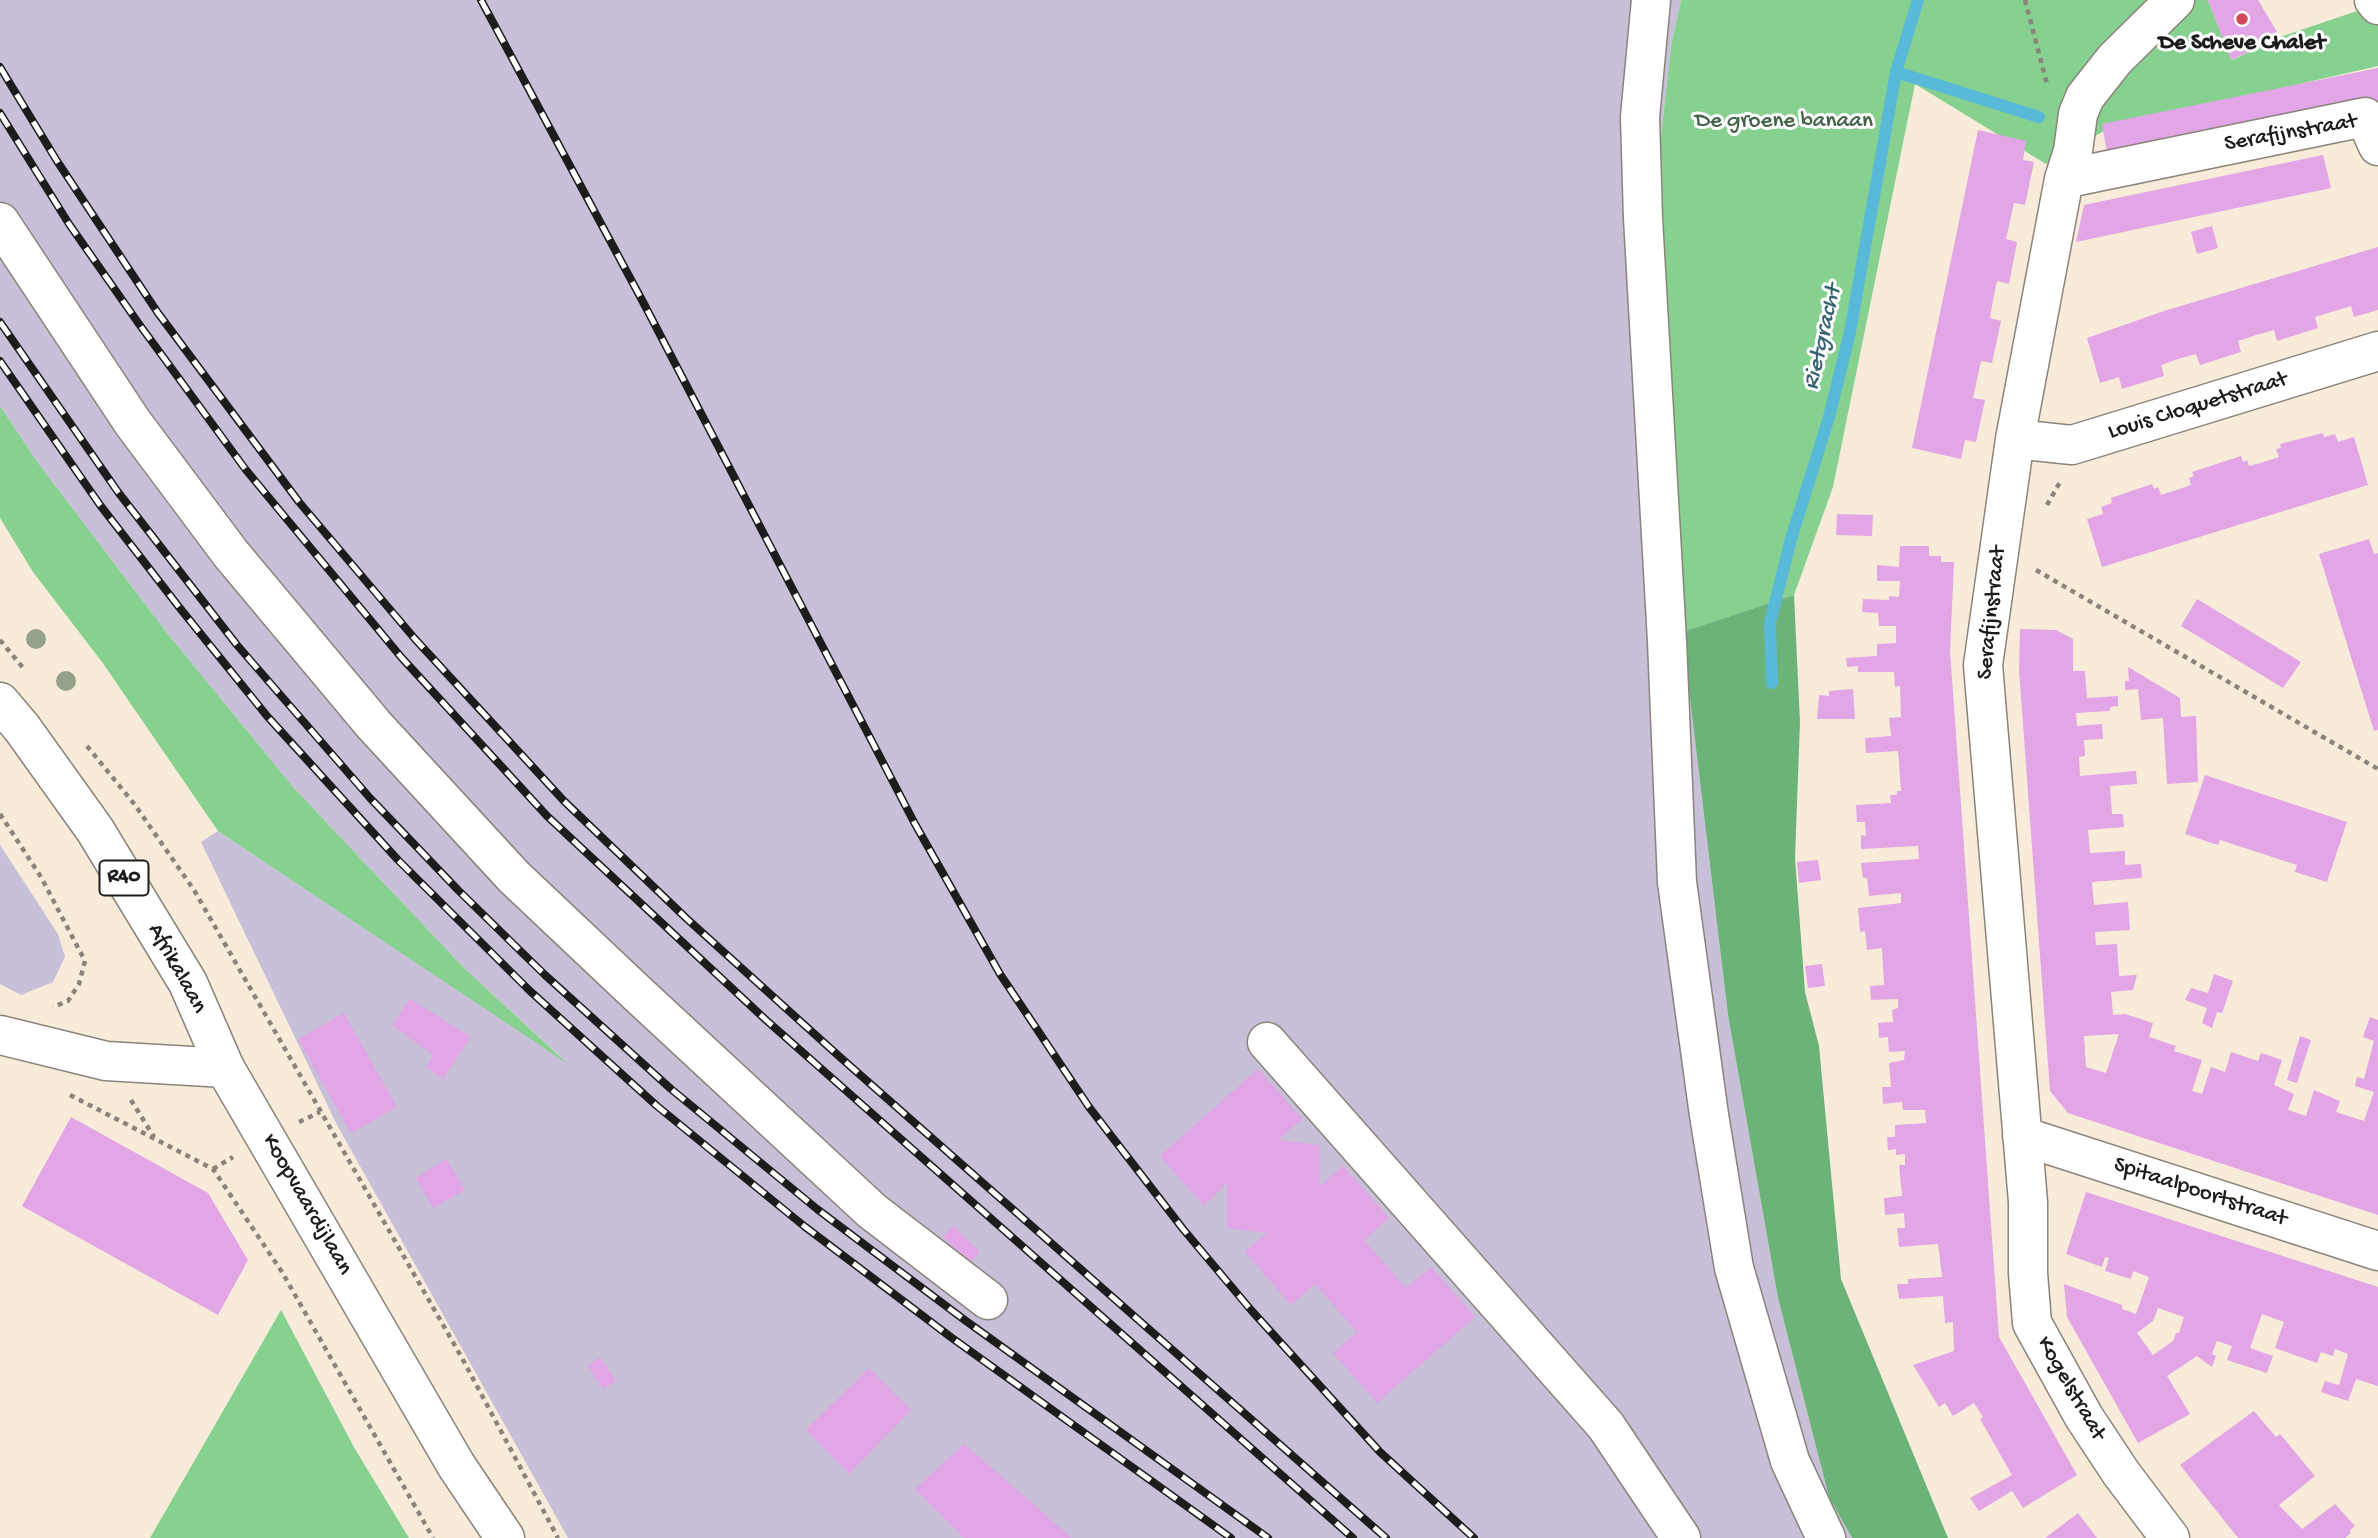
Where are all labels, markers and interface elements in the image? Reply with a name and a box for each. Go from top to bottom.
marker: De Scheve Chalet [2234,11,2250,27]
place label: De Scheve Chalet [2159,30,2325,58]
park label: De groene banaan [1695,108,1873,136]
street label: Serafijnstraat [2223,109,2359,159]
water label: Rietgracht [1798,283,1850,393]
street label: Louis Cloquetstraat [2105,367,2291,447]
street label: Serafijnstraat [1972,545,2014,681]
road number: R40 [100,860,148,896]
street label: Afrikalaan [140,919,212,1019]
street label: Koopvaardijlaan [254,1130,358,1280]
street label: Spitaalpoortstraat [2110,1152,2290,1234]
street label: Kogelstraat [2029,1332,2111,1446]

